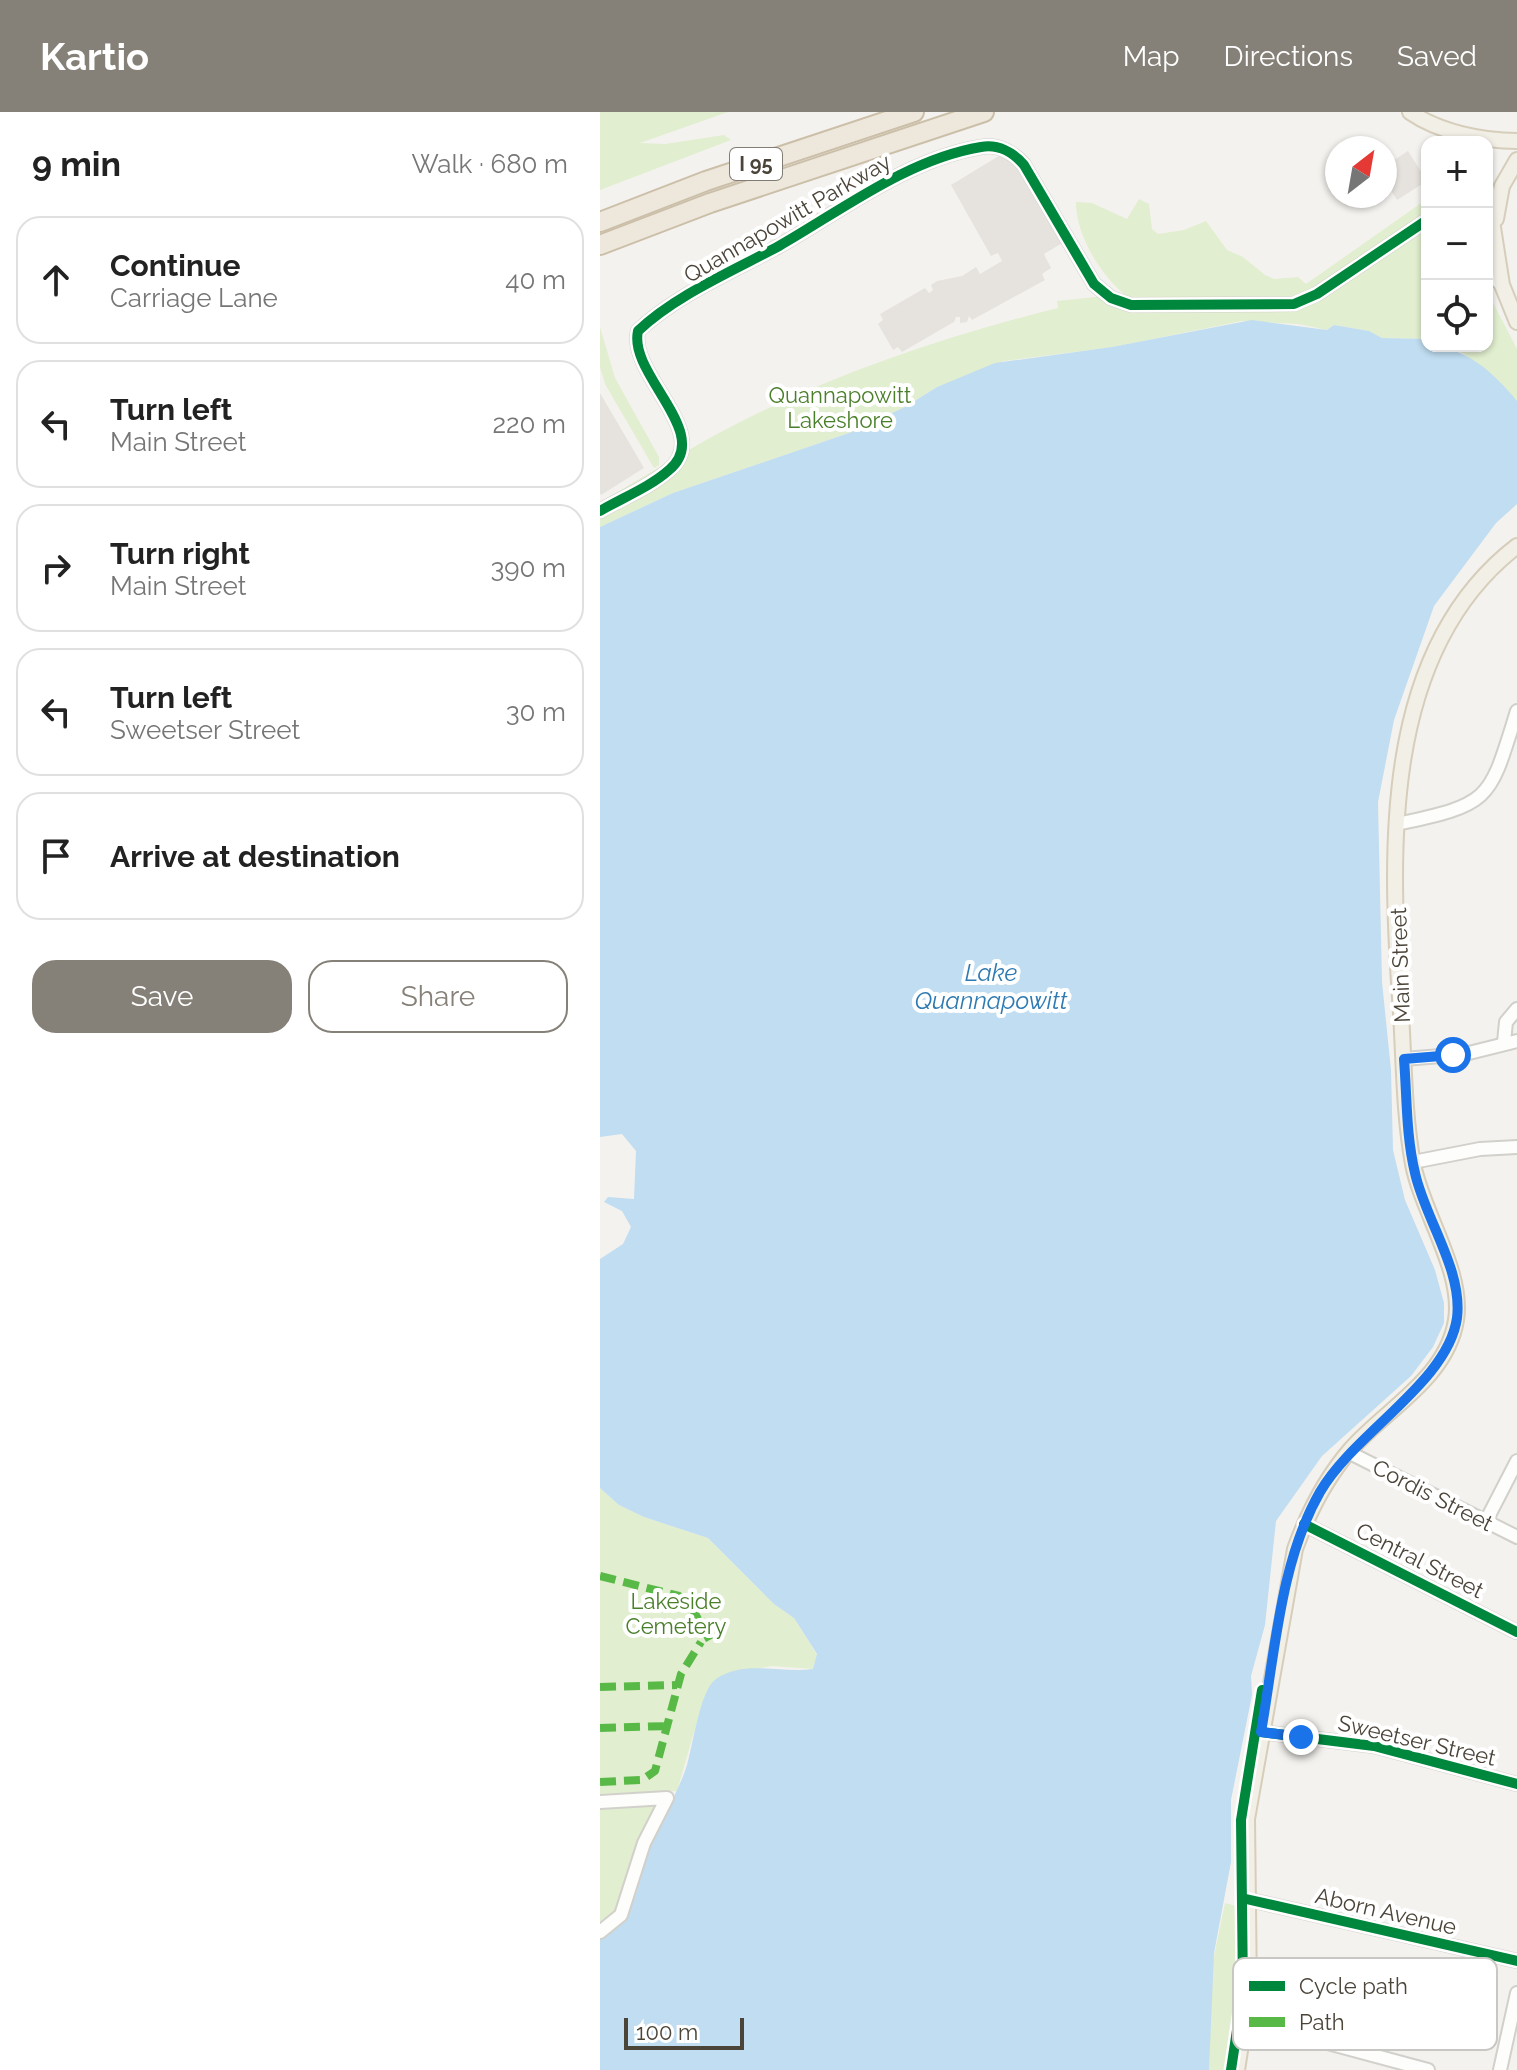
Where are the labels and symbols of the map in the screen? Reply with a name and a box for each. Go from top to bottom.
north arrow [1325,136,1397,208]
street label: Quannapowitt Parkway [679,148,895,288]
road number: I 95 [730,148,782,180]
park label: Quannapowitt Lakeshore [769,382,912,433]
street label: Main Street [1385,906,1415,1023]
water label: Lake Quannapowitt [915,958,1068,1015]
route start [1435,1037,1471,1073]
street label: Cordis Street [1369,1454,1498,1537]
street label: Central Street [1352,1517,1489,1604]
park label: Lakeside Cemetery [626,1588,726,1639]
street label: Sweetser Street [1336,1709,1499,1771]
route end [1283,1719,1319,1755]
street label: Aborn Avenue [1313,1882,1459,1940]
legend [1233,1958,1497,2050]
text: Cycle path [1299,1973,1408,1999]
text: Path [1299,2009,1345,2035]
scale bar [624,2014,744,2050]

